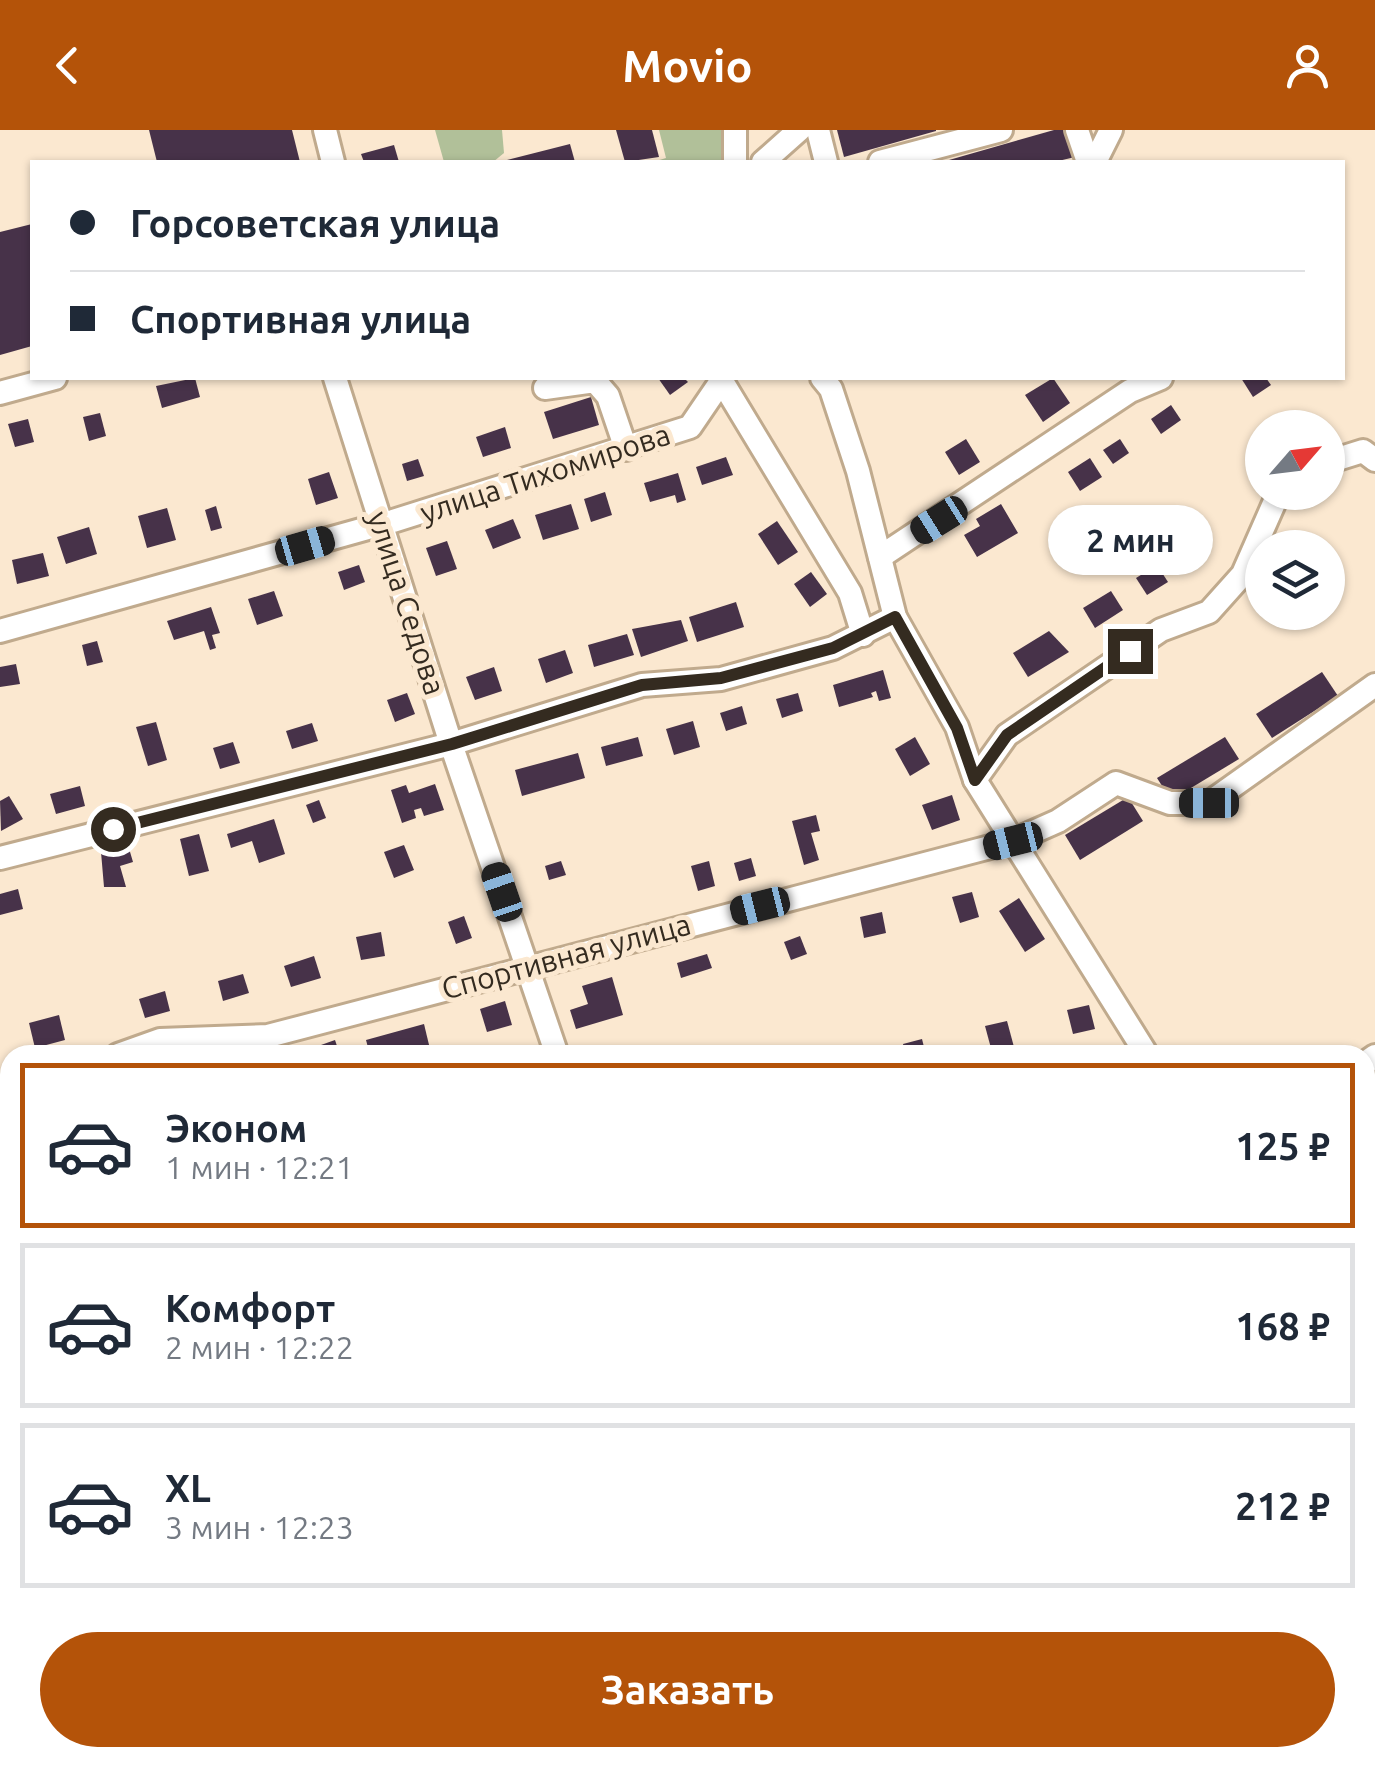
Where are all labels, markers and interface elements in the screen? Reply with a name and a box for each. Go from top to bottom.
icon: back [40,38,95,93]
icon: person [1280,38,1335,93]
text: Movio [622,40,753,91]
text: Горсоветская улица [130,202,500,244]
text: Спортивная улица [130,298,471,340]
north arrow [1245,410,1345,510]
map controls [1245,410,1345,630]
street label: улица Тихомирова [416,417,674,529]
car [906,491,972,549]
callout: 2 мин [1048,506,1212,576]
street label: улица Седова [361,507,453,699]
text: 2 мин [1086,522,1175,558]
car [272,523,338,569]
button: layers [1245,530,1345,630]
route end [1108,629,1153,674]
car [1179,788,1239,818]
route start [91,807,136,852]
car [980,819,1046,863]
car [478,859,526,925]
car [727,884,793,928]
street label: Спортивная улица [438,906,694,1006]
icon: car [45,1101,135,1191]
text: Эконом [165,1107,307,1149]
text: 125 ₽ [1235,1125,1330,1167]
text: 1 мин · 12:21 [165,1149,354,1185]
icon: car [45,1281,135,1371]
text: Комфорт [165,1287,335,1329]
text: 168 ₽ [1235,1305,1330,1347]
text: 2 мин · 12:22 [165,1329,354,1365]
icon: car [45,1461,135,1551]
text: XL [165,1467,211,1509]
text: 212 ₽ [1235,1485,1330,1527]
text: 3 мин · 12:23 [165,1509,354,1545]
button: Заказать [40,1632,1335,1747]

